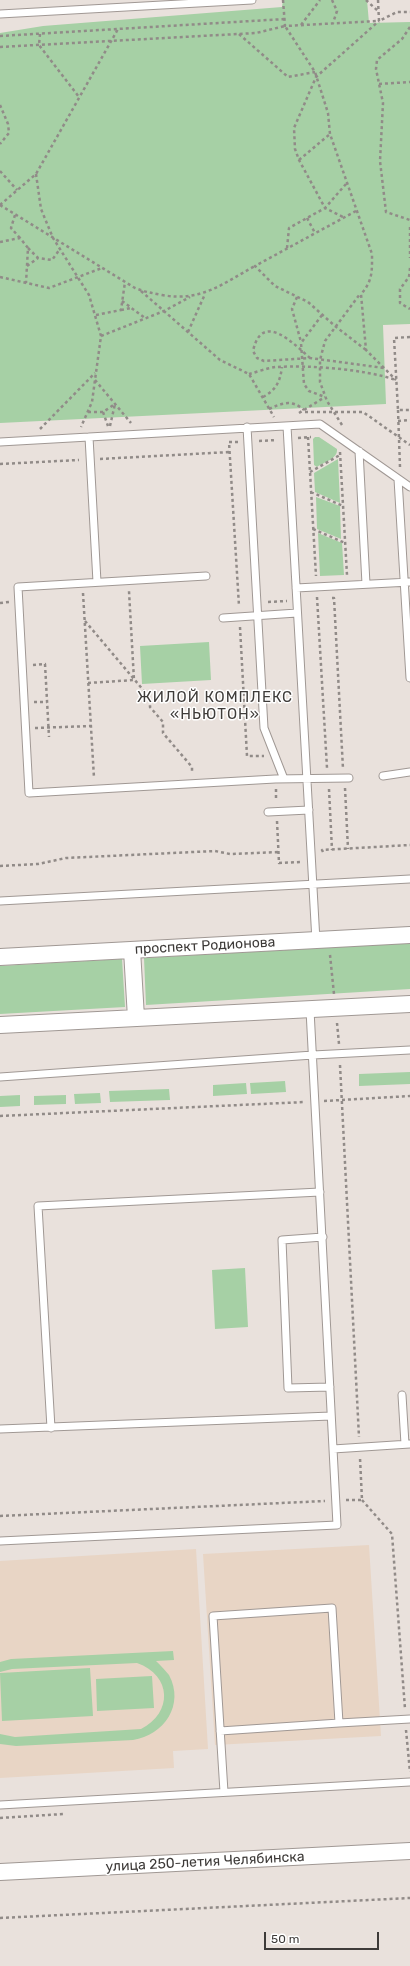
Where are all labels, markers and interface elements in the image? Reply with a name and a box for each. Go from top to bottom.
district label: ЖИЛОЙ КОМПЛЕКС «НЬЮТОН» [137,689,293,724]
street label: проспект Родионова [134,934,276,958]
street label: улица 250-летия Челябинска [105,1848,305,1876]
scale bar [266,1924,381,1950]
text: 50 m [271,1932,299,1946]

